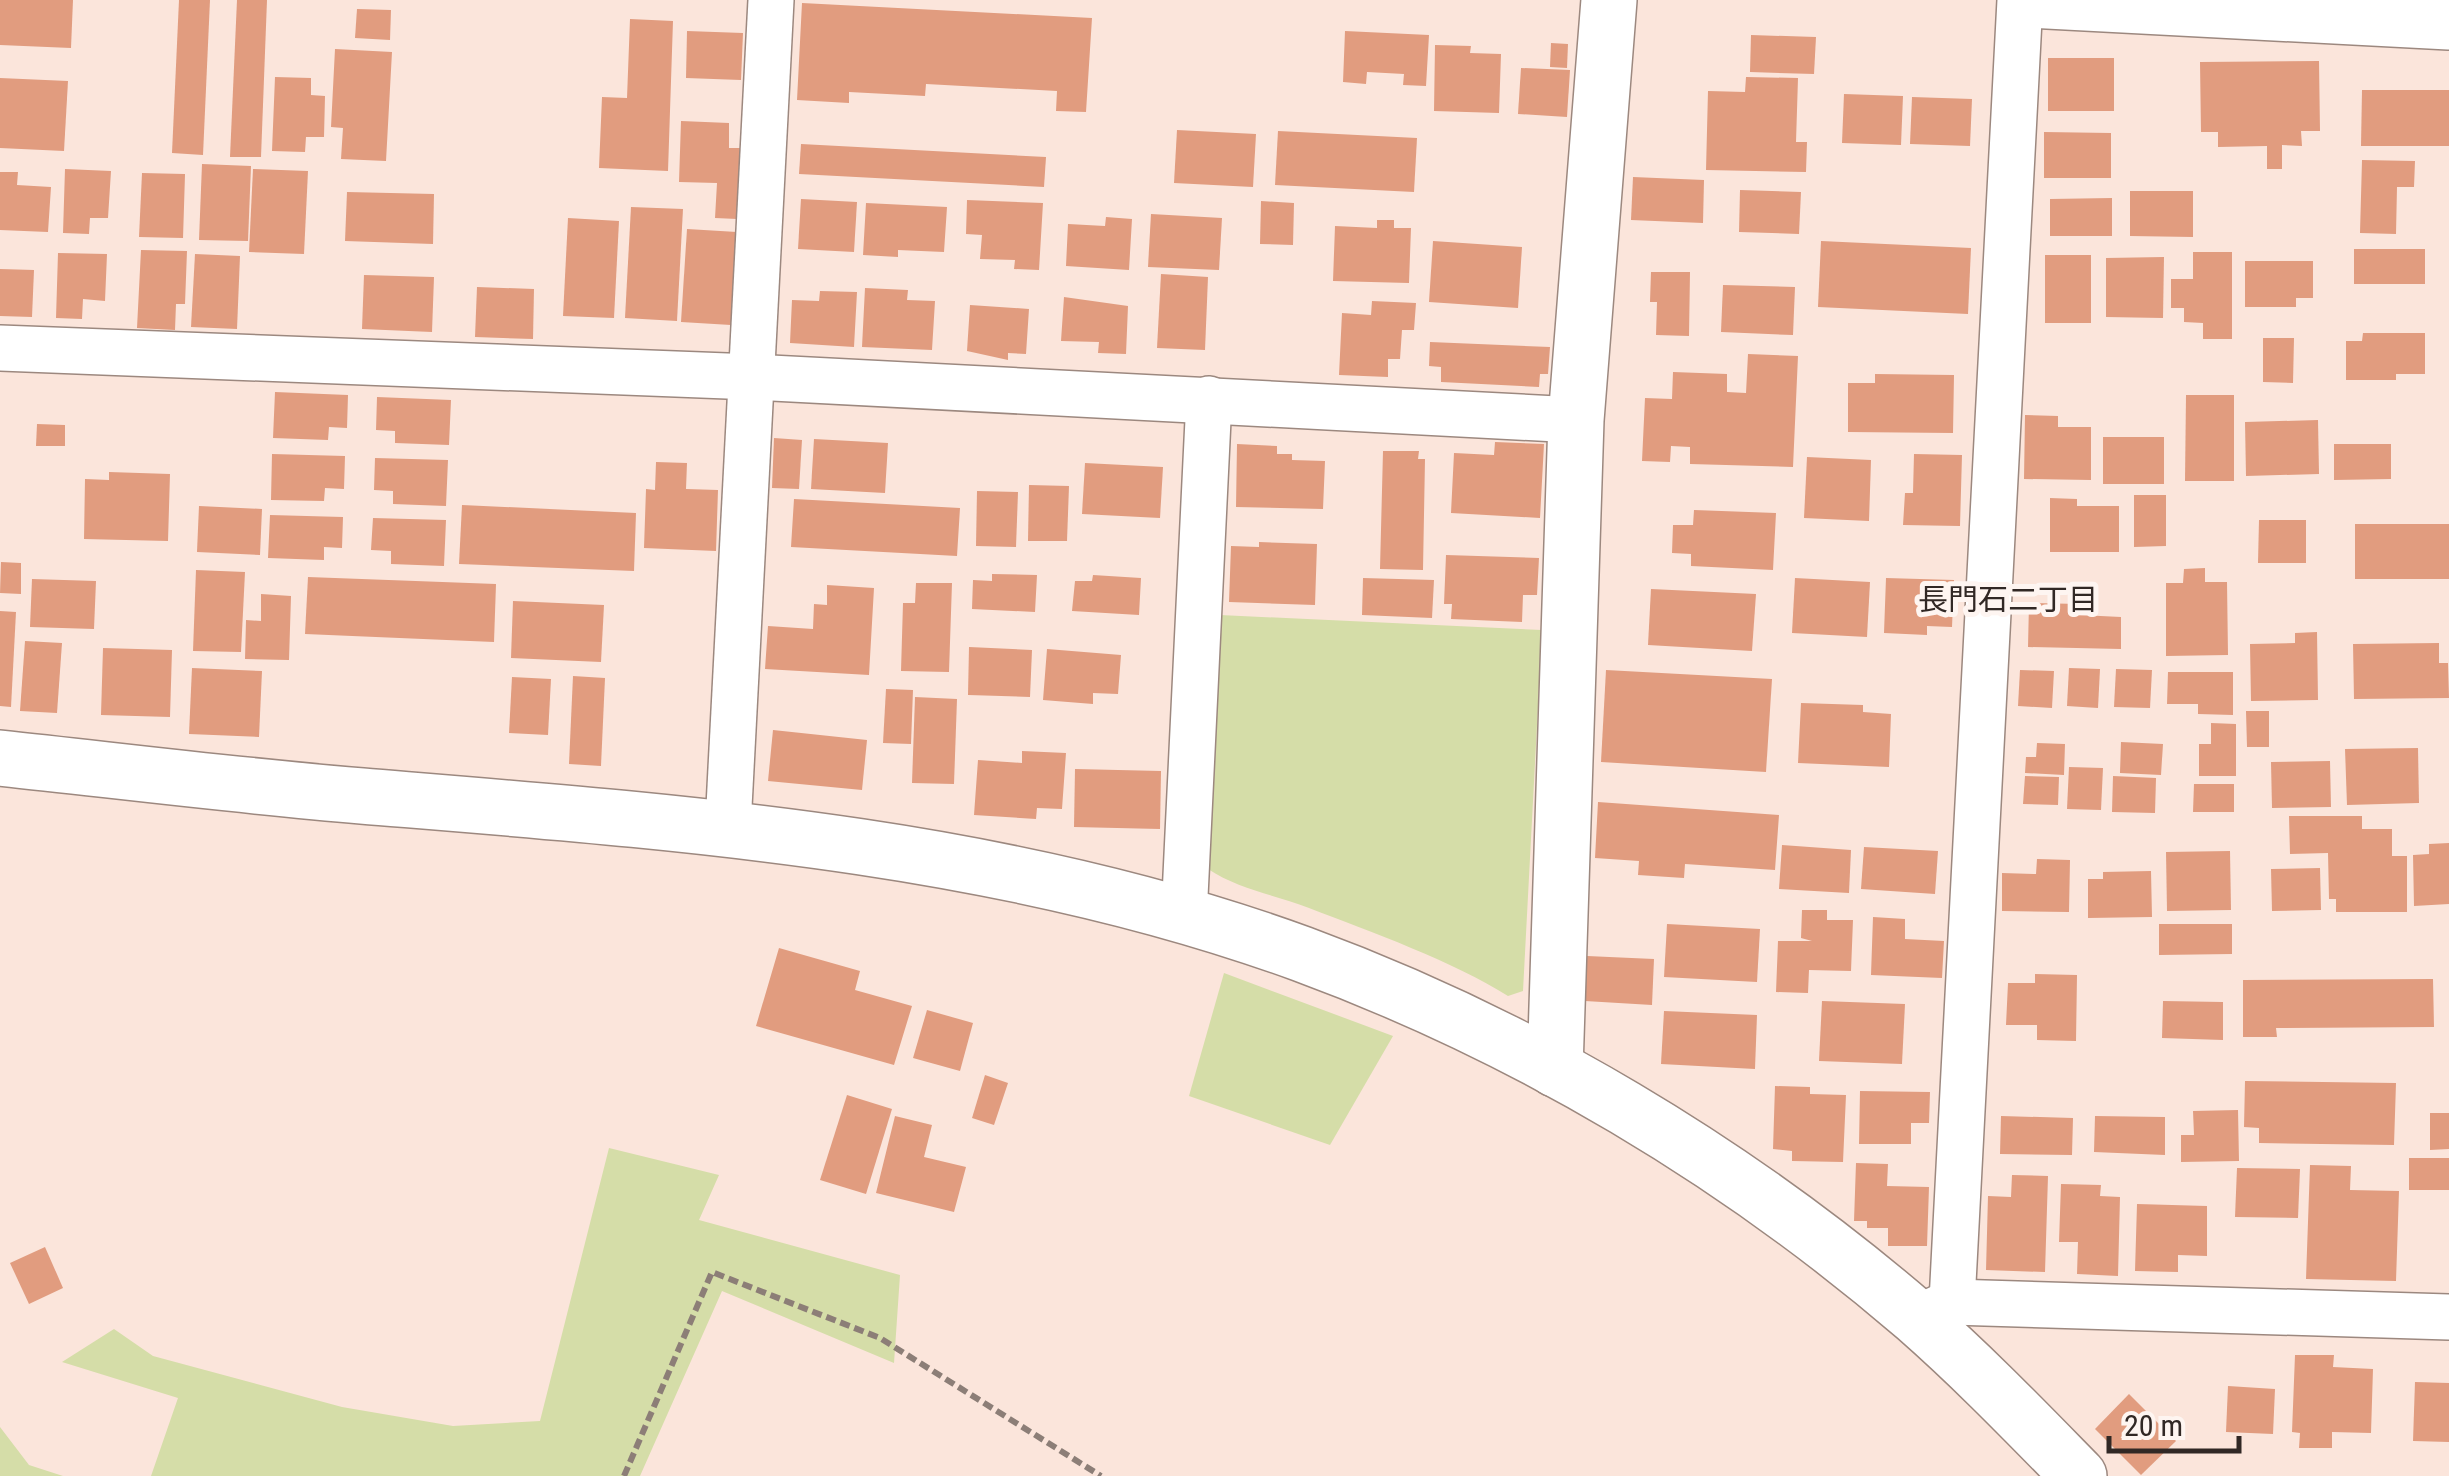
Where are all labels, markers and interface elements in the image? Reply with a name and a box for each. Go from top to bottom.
district label: 長門石二丁目 [1918,582,2098,617]
scale bar [2109,1391,2239,1453]
text: 20 m [2124,1408,2183,1443]

